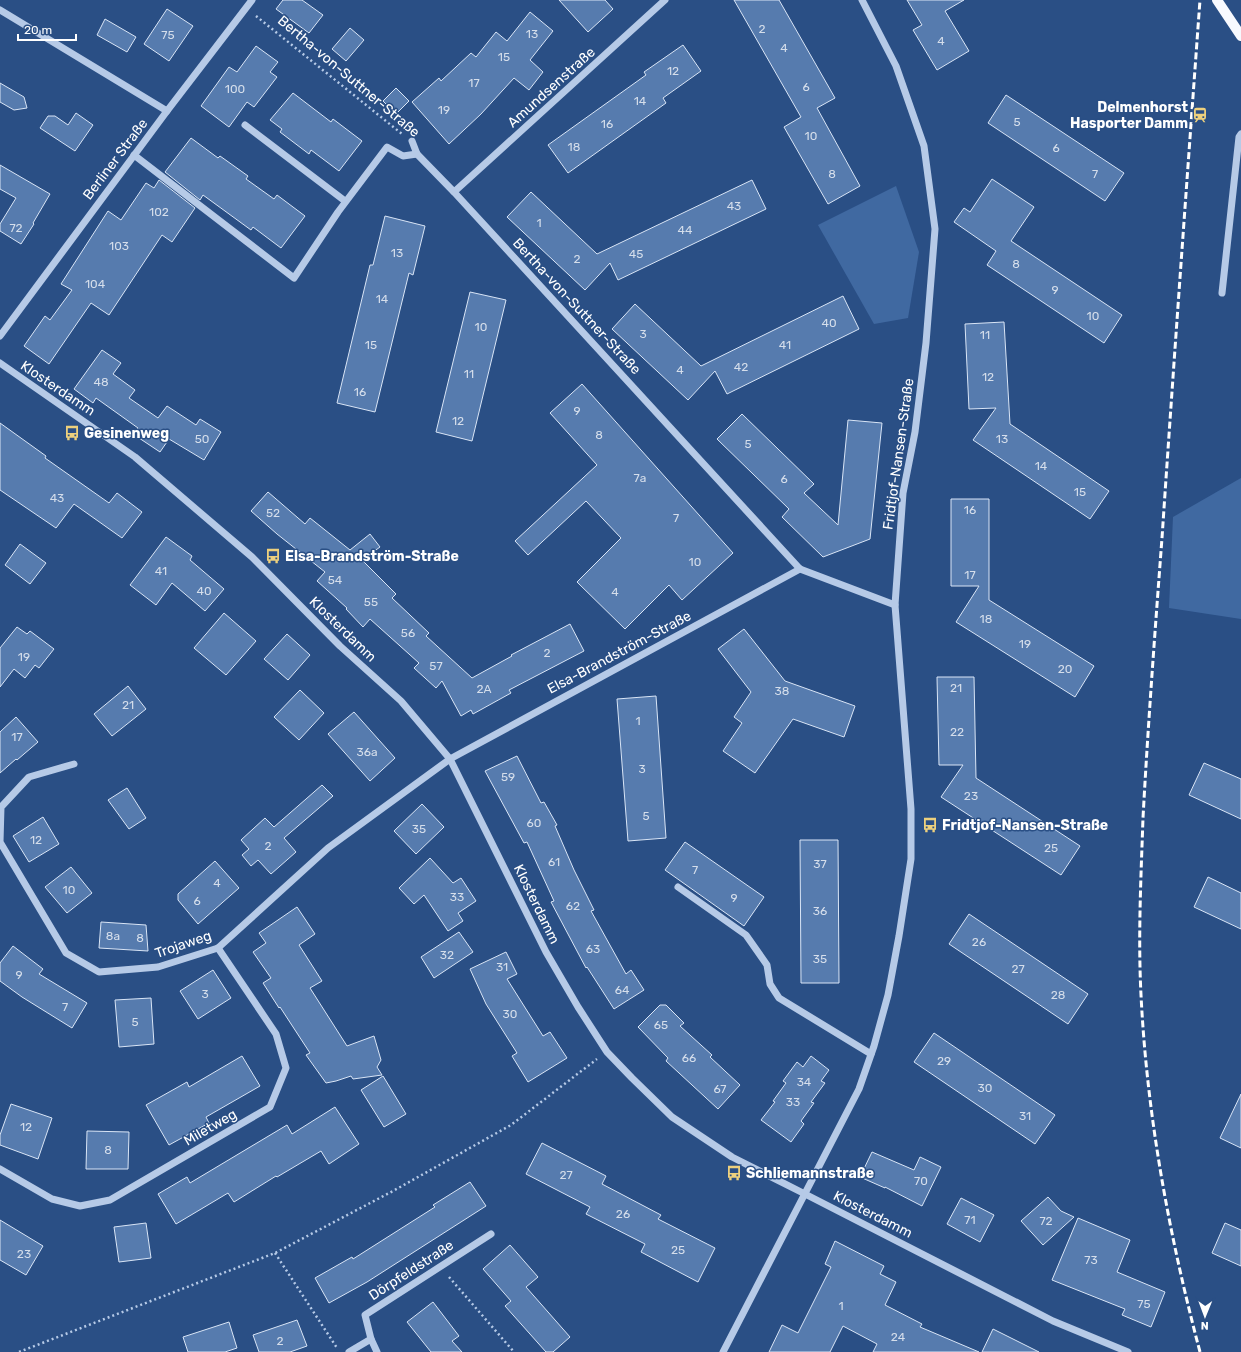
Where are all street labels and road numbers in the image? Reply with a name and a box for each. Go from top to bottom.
street label: Bertha-von-Suttner-Straße [274,12,423,141]
street label: Amundsenstraße [504,43,599,131]
street label: Berliner Straße [79,115,152,203]
street label: Bertha-von-Suttner-Straße [509,235,644,378]
street label: Klosterdamm [17,357,98,420]
street label: Fridtjof-Nansen-Straße [879,377,918,531]
street label: Klosterdamm [306,593,380,665]
street label: Elsa-Brandström-Straße [544,607,694,698]
street label: Klosterdamm [510,862,563,947]
street label: Trojaweg [153,927,214,962]
street label: Miletweg [181,1105,240,1149]
street label: Klosterdamm [830,1187,915,1242]
street label: Dörpfeldstraße [366,1237,457,1304]

